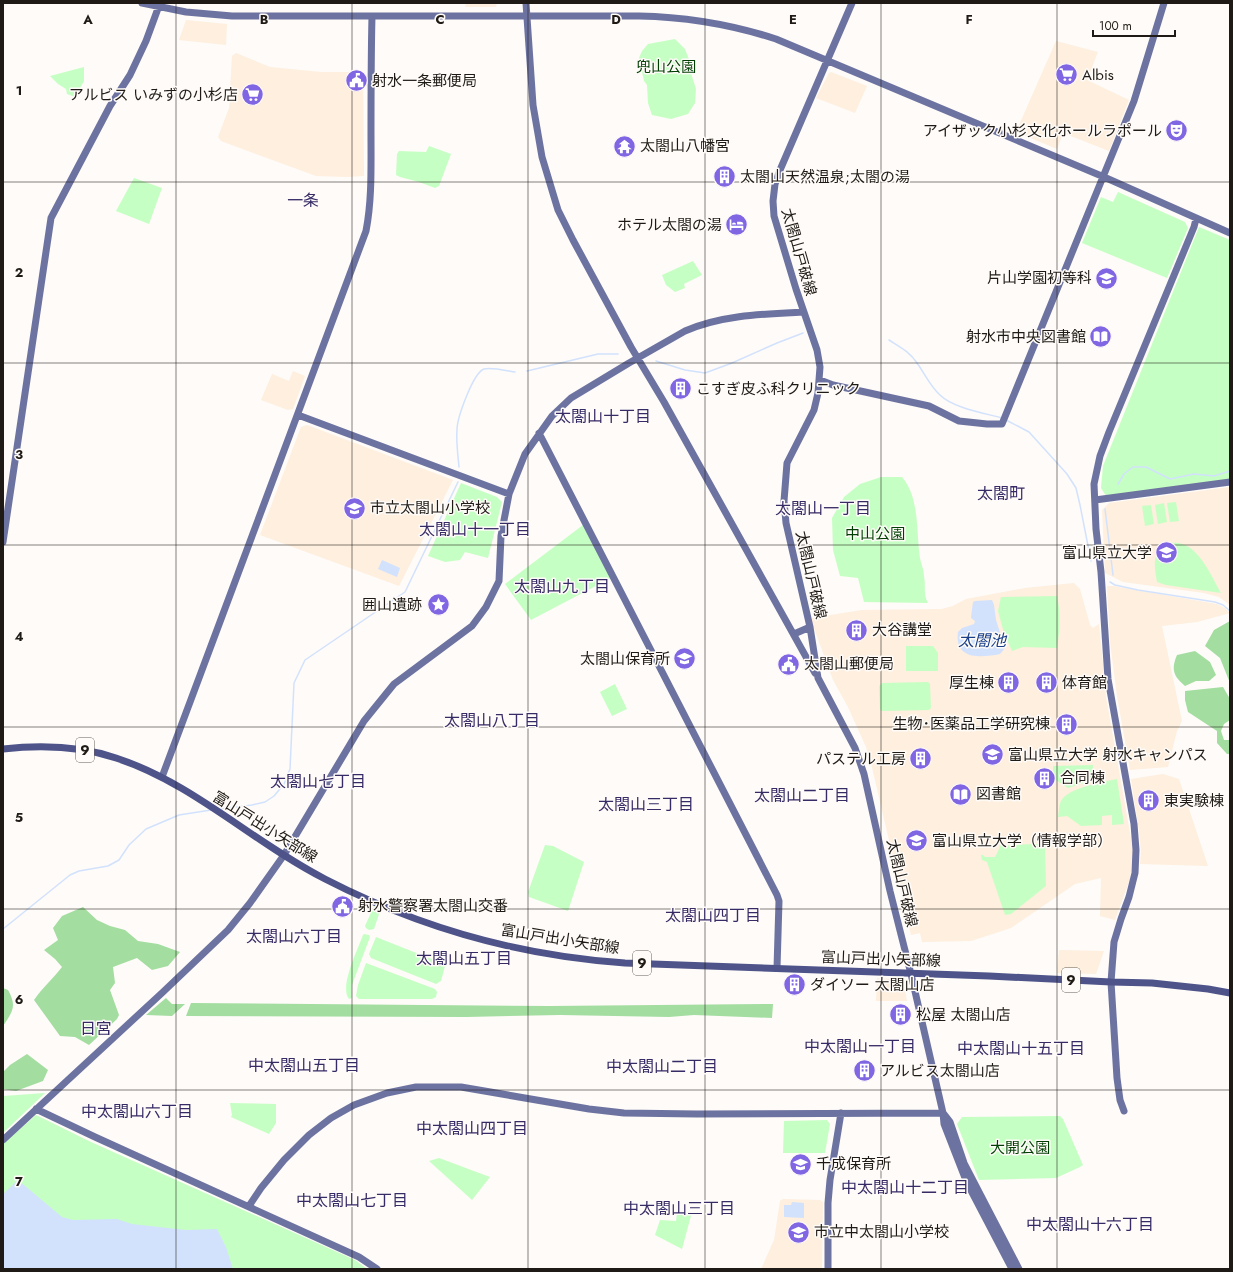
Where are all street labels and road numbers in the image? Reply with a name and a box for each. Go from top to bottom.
street label: 太閤山戸破線 [776,206,822,298]
street label: 太閤山戸破線 [790,529,832,621]
road number: 9 [76,738,94,762]
street label: 富山戸出小矢部線 [208,786,322,868]
street label: 太閤山戸破線 [881,837,923,929]
street label: 富山戸出小矢部線 [499,919,621,959]
street label: 富山戸出小矢部線 [821,946,941,972]
road number: 9 [633,951,651,975]
road number: 9 [1062,968,1080,992]

